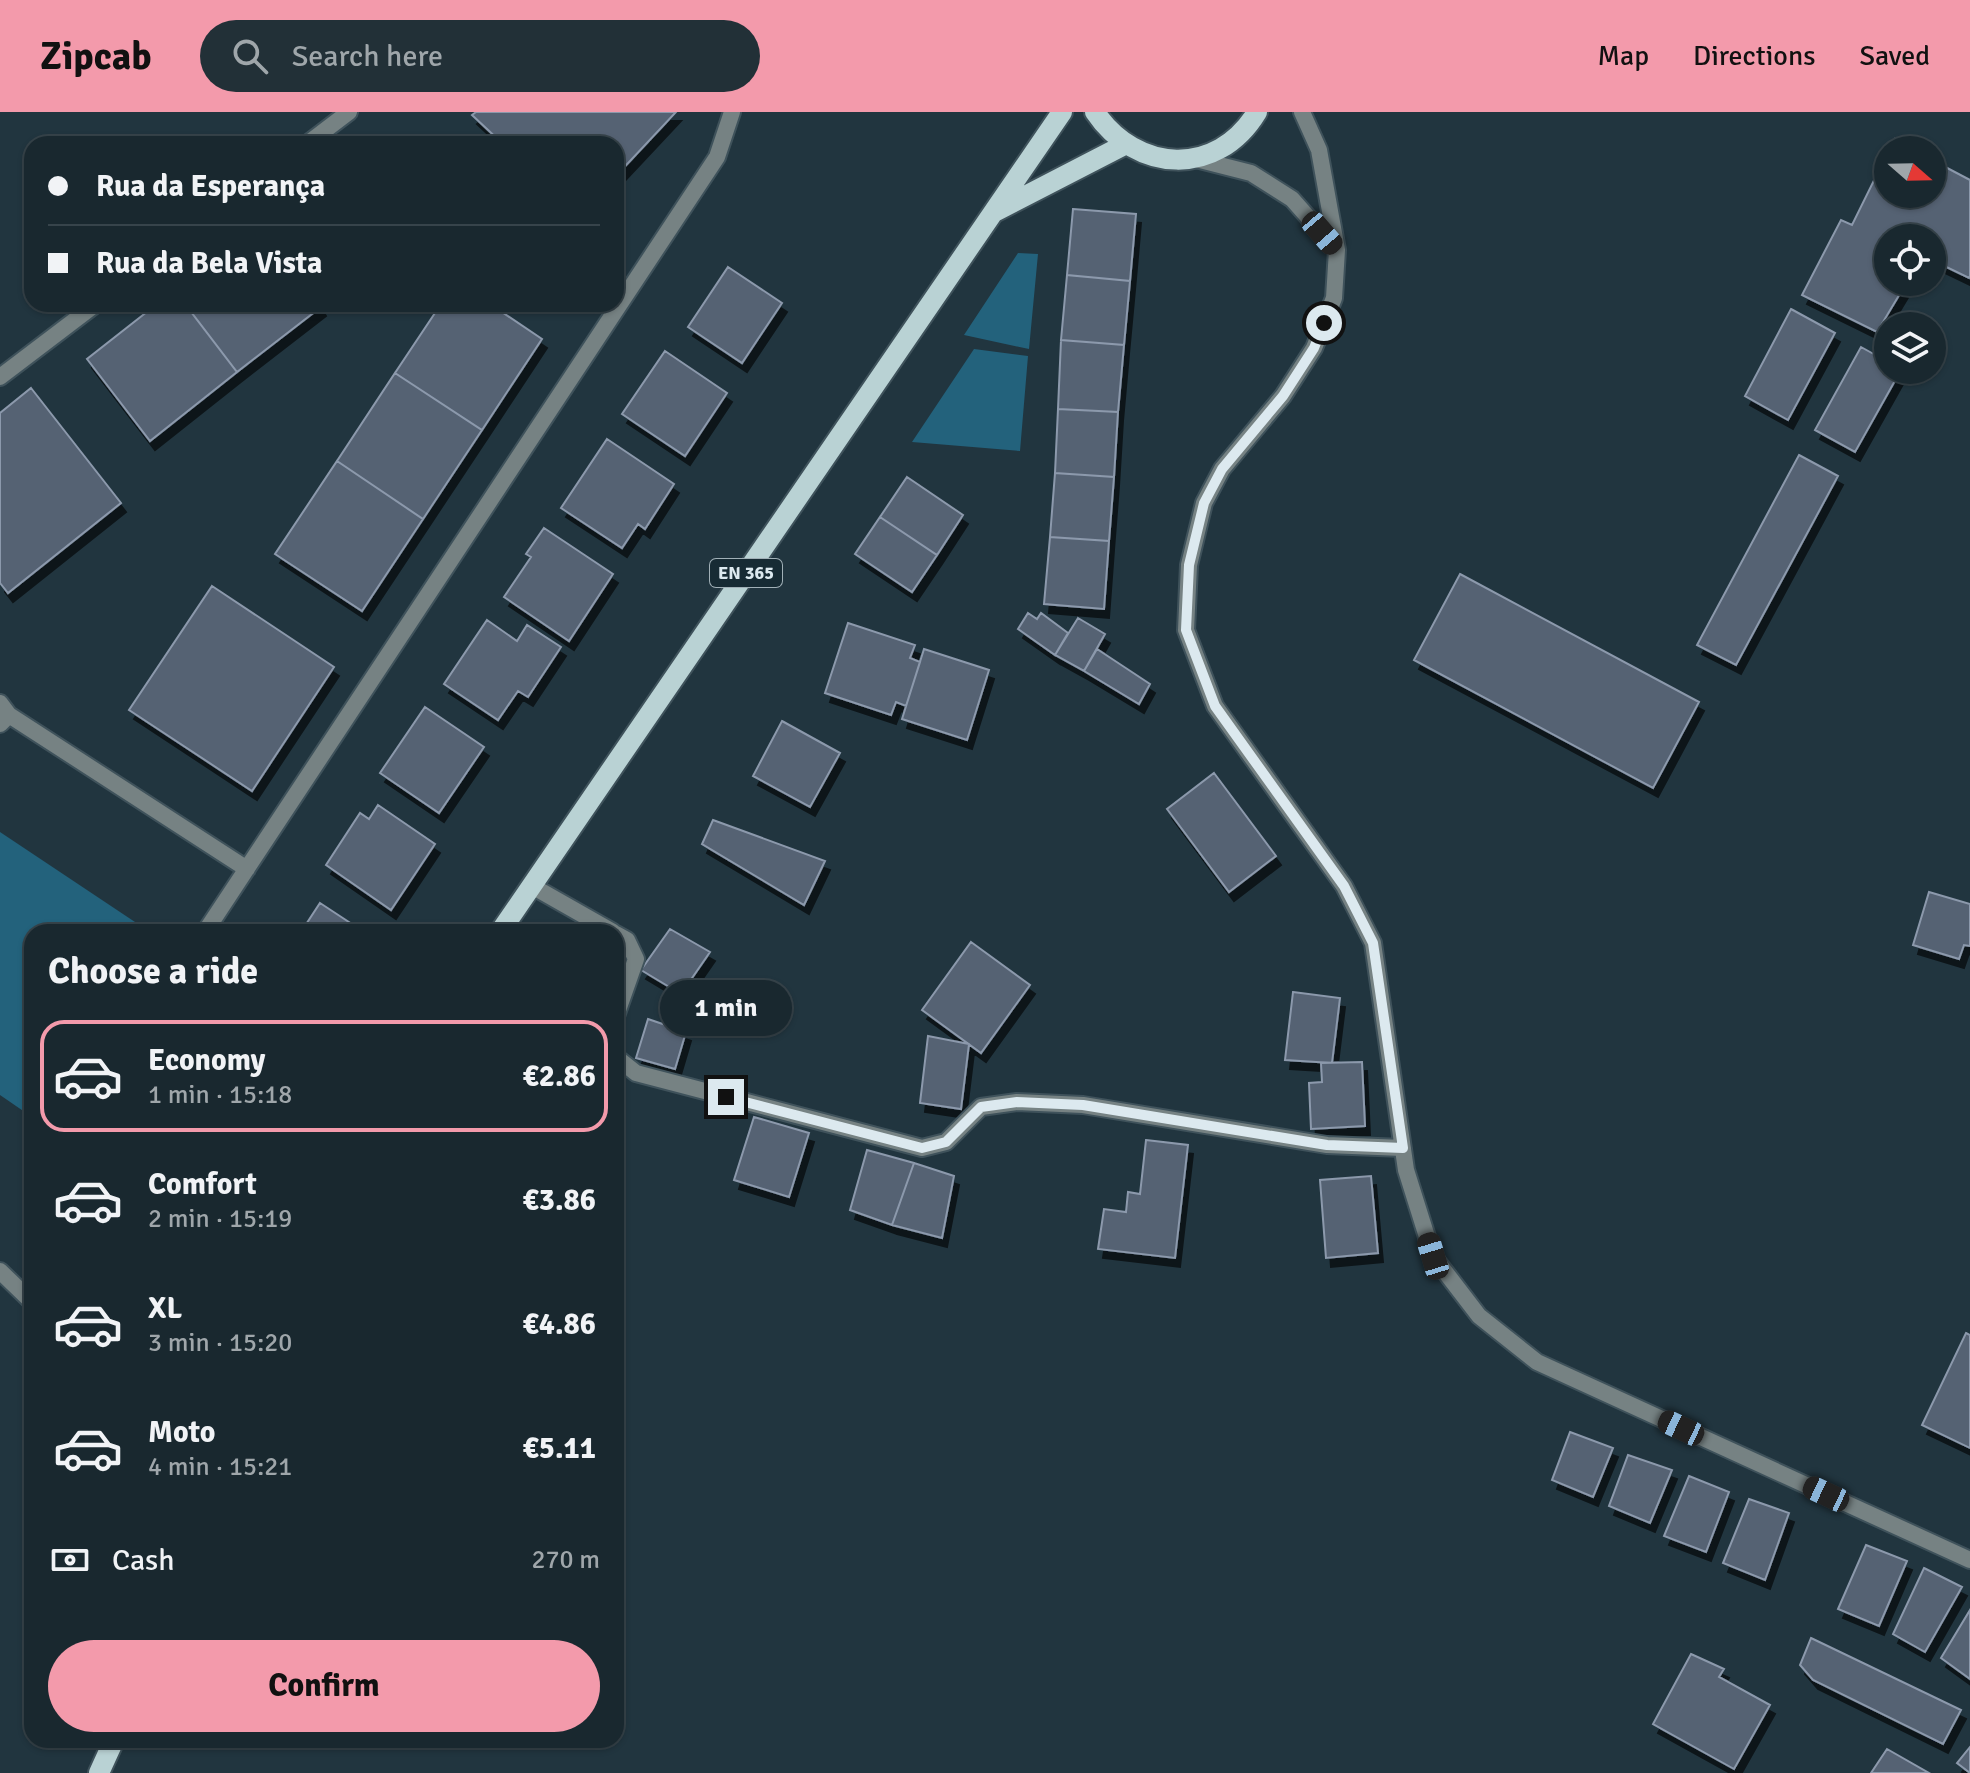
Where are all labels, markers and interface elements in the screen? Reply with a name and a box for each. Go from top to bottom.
search box [200,20,760,92]
text: Zipcab [40,33,152,80]
icon: search [228,34,272,78]
text: Search here [292,38,443,75]
text: Map [1597,39,1649,73]
text: Directions [1693,39,1815,73]
text: Saved [1859,39,1930,73]
north arrow [1874,136,1946,208]
map controls [1874,136,1946,384]
text: Rua da Esperança [96,168,325,205]
car [1297,207,1347,259]
button: locate [1874,224,1946,296]
text: Rua da Bela Vista [96,245,322,282]
route start [1306,305,1342,341]
button: layers [1874,312,1946,384]
road number: EN 365 [710,559,782,587]
text: Choose a ride [48,949,258,994]
callout: 1 min [660,981,792,1037]
text: 1 min [695,992,757,1024]
icon: car [52,1040,124,1112]
text: Economy [148,1042,265,1079]
text: €2.86 [523,1058,596,1095]
text: 1 min · 15:18 [148,1079,292,1111]
route end [708,1079,744,1115]
icon: car [52,1164,124,1236]
text: Comfort [148,1166,257,1203]
text: €3.86 [523,1182,596,1219]
text: 2 min · 15:19 [148,1203,292,1235]
car [1415,1230,1451,1282]
icon: car [52,1288,124,1360]
text: XL [148,1290,182,1327]
text: €4.86 [523,1306,596,1343]
text: 3 min · 15:20 [148,1327,292,1359]
car [1654,1407,1708,1449]
icon: car [52,1412,124,1484]
text: Moto [148,1414,215,1451]
text: €5.11 [523,1430,596,1467]
text: 4 min · 15:21 [148,1451,292,1483]
car [1799,1473,1853,1515]
icon: cash [48,1538,92,1582]
text: Cash [112,1542,175,1579]
text: 270 m [531,1544,600,1576]
button: Confirm [48,1640,600,1732]

